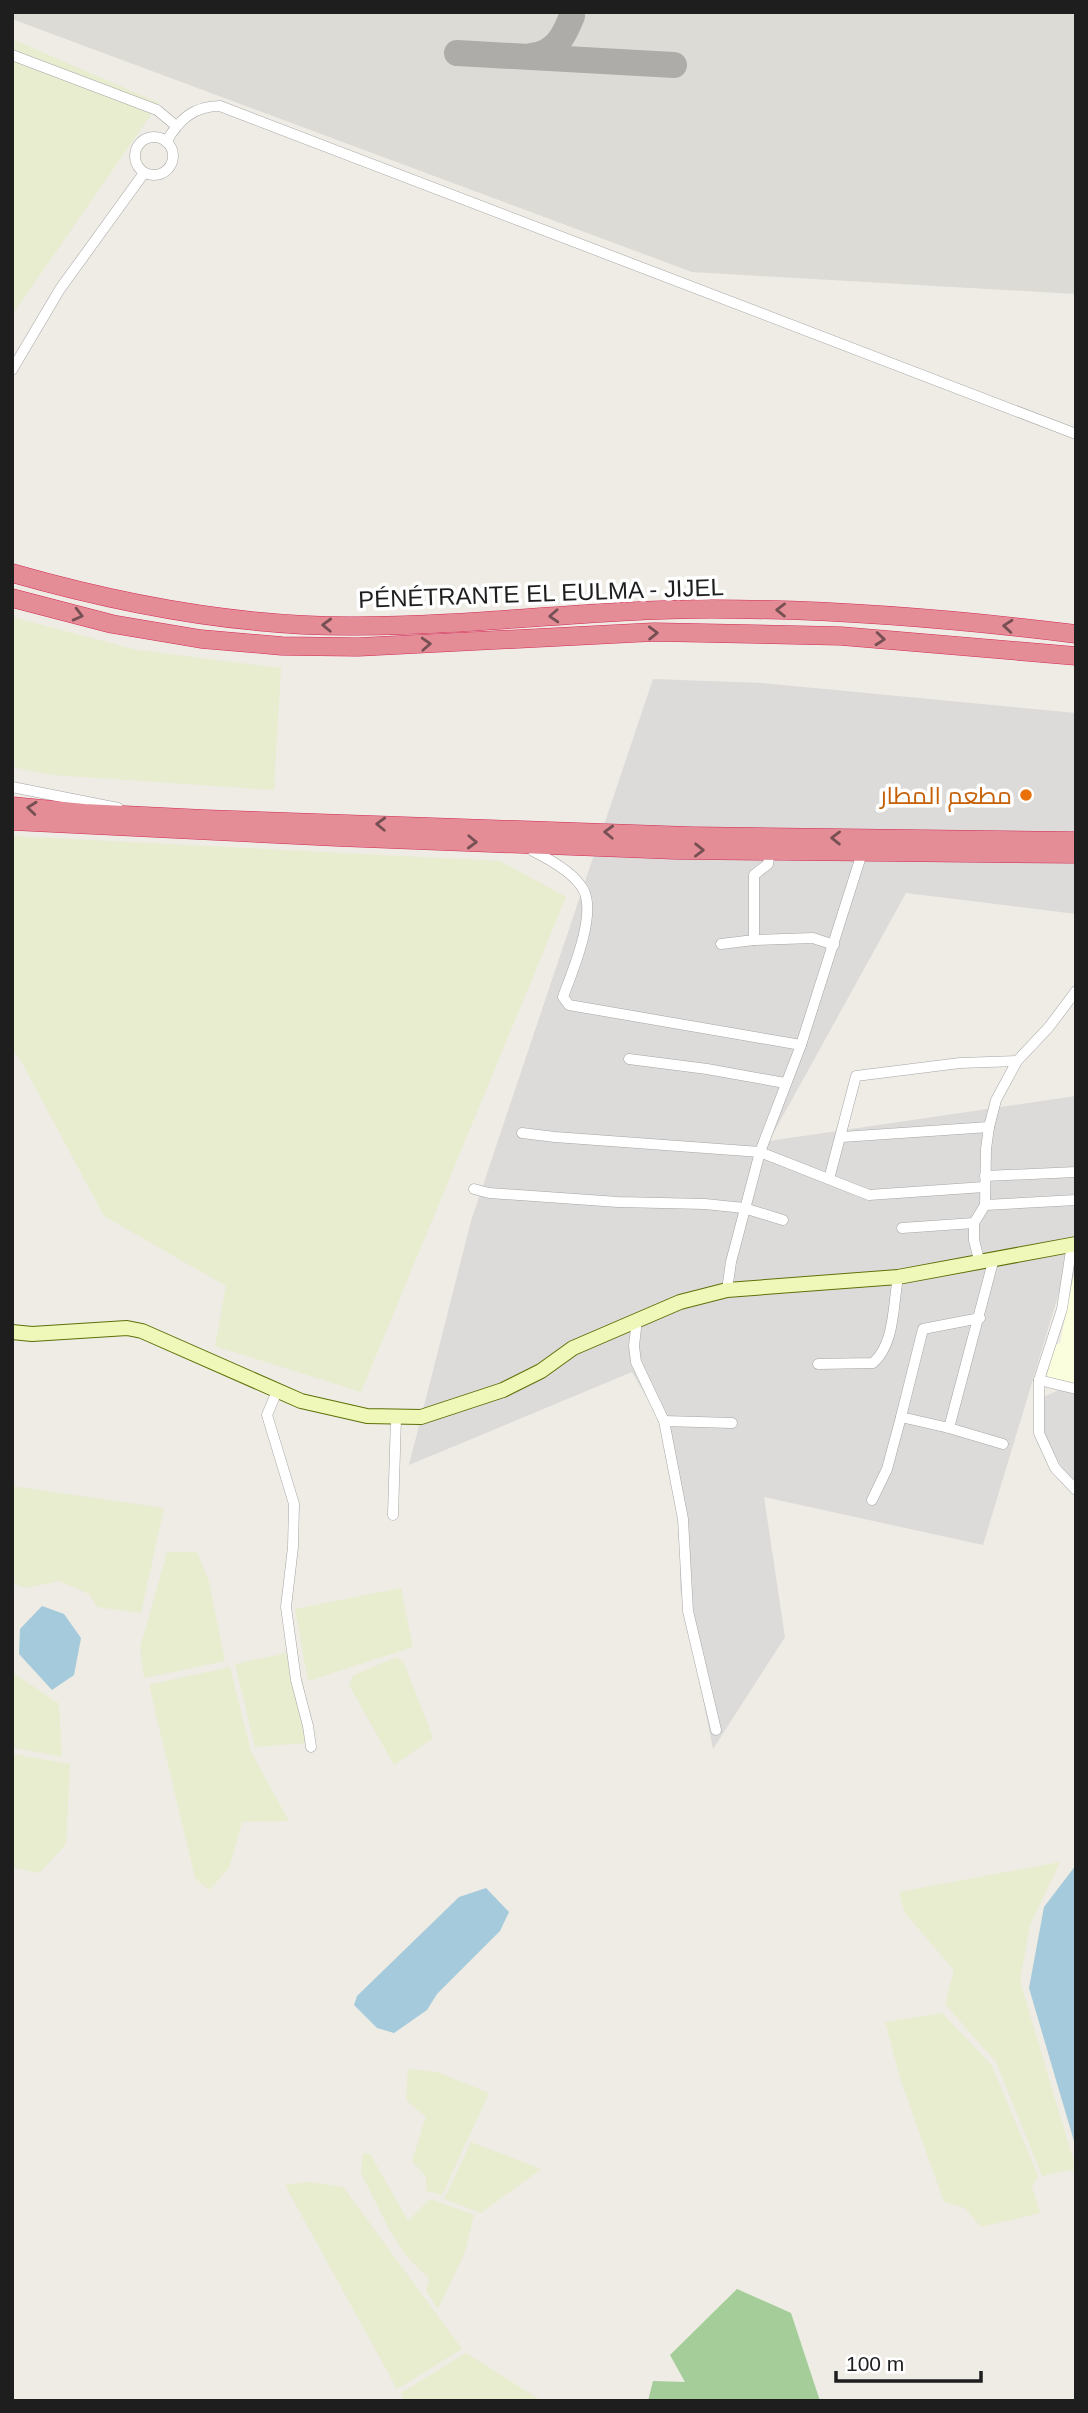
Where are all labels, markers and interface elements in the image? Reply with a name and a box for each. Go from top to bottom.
street label: PÉNÉTRANTE EL EULMA - JIJEL [358,573,724,613]
one-way arrow [775,603,786,618]
one-way arrow [72,607,84,621]
one-way arrow [548,608,559,623]
one-way arrow [321,617,332,632]
one-way arrow [1002,619,1013,634]
one-way arrow [648,625,659,640]
one-way arrow [875,631,886,646]
one-way arrow [420,637,431,652]
place label: مطعم المطار [878,782,1012,812]
marker: مطعم المطار [1018,787,1034,803]
one-way arrow [26,800,38,815]
one-way arrow [376,816,386,832]
one-way arrow [603,825,614,840]
one-way arrow [830,831,841,846]
one-way arrow [467,834,478,850]
one-way arrow [695,842,705,858]
scale bar [836,2340,981,2384]
text: 100 m [846,2352,904,2375]

